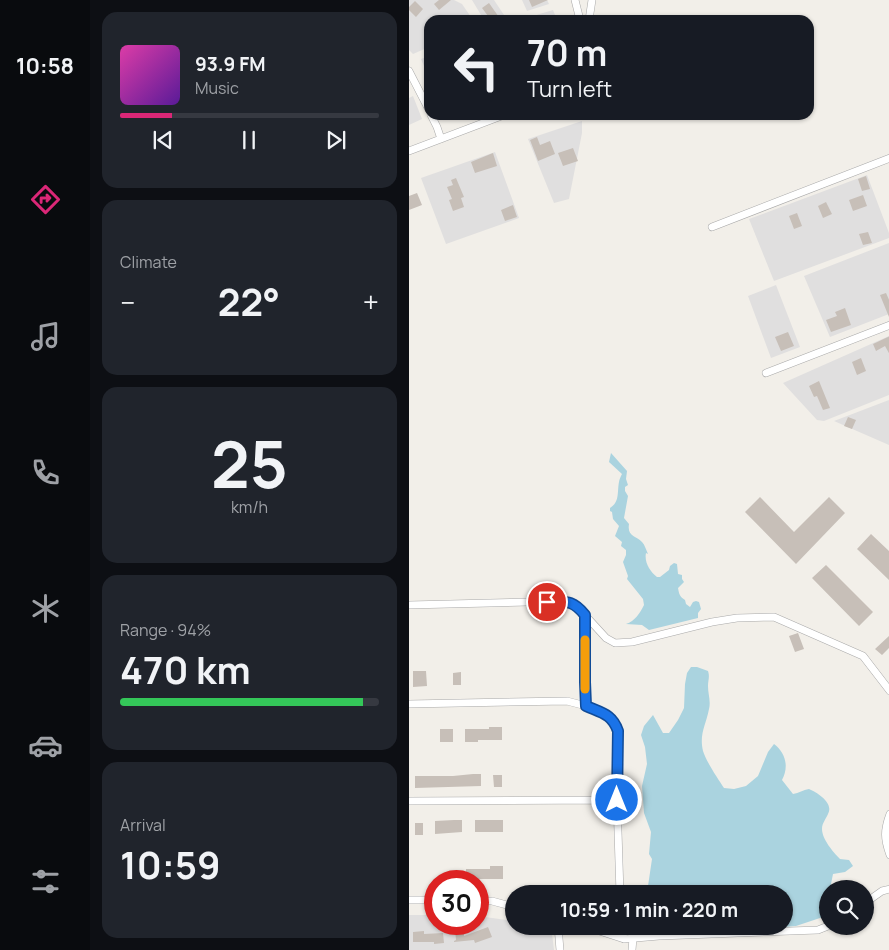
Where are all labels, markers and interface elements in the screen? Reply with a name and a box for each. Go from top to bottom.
text: 70 m [527,29,607,77]
icon: left [444,35,509,100]
text: 10:58 [16,51,74,81]
text: 93.9 FM [195,51,265,77]
text: Turn left [527,74,612,104]
text: Music [195,77,239,99]
icon: previous [149,126,177,154]
icon: pause [235,126,263,154]
icon: next [322,126,350,154]
icon: directions [28,182,63,217]
text: Climate [120,251,177,273]
text: 22° [218,275,280,327]
text: − [120,283,135,321]
text: + [363,283,379,321]
icon: music [28,319,63,354]
text: 25 [211,419,288,508]
icon: phone [28,455,63,490]
text: km/h [231,496,268,518]
pin [526,581,568,623]
icon: arrive [533,588,561,616]
icon: climate [28,591,63,626]
text: Range · 94% [120,619,211,641]
text: 470 km [120,643,251,695]
icon: car [28,728,63,763]
position arrow [590,773,642,825]
text: Arrival [120,814,166,836]
text: 10:59 [120,838,221,890]
icon: filters [28,864,63,899]
speed limit sign: 30 [424,870,489,935]
map controls [819,880,874,935]
button: search [819,880,874,935]
text: 10:59 · 1 min · 220 m [560,897,738,923]

